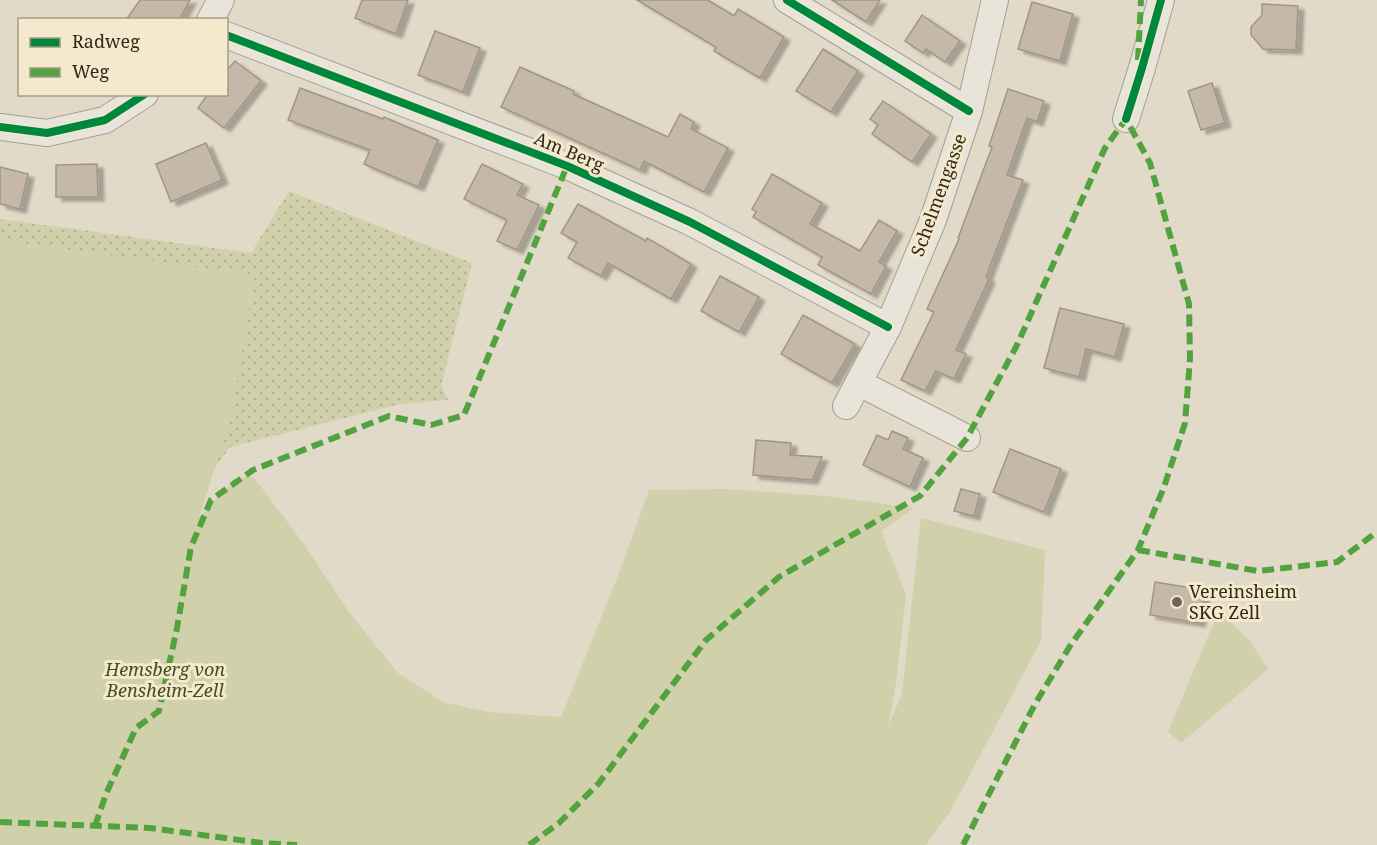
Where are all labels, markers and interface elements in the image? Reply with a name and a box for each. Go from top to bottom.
legend [18,18,228,96]
text: Radweg [72,29,140,53]
text: Weg [72,59,109,83]
street label: Am Berg [531,126,608,177]
street label: Schelmengasse [905,130,971,259]
place label: Vereinsheim SKG Zell [1189,579,1297,624]
marker: Vereinsheim SKG Zell [1170,595,1184,609]
park label: Hemsberg von Bensheim-Zell [104,657,225,702]

